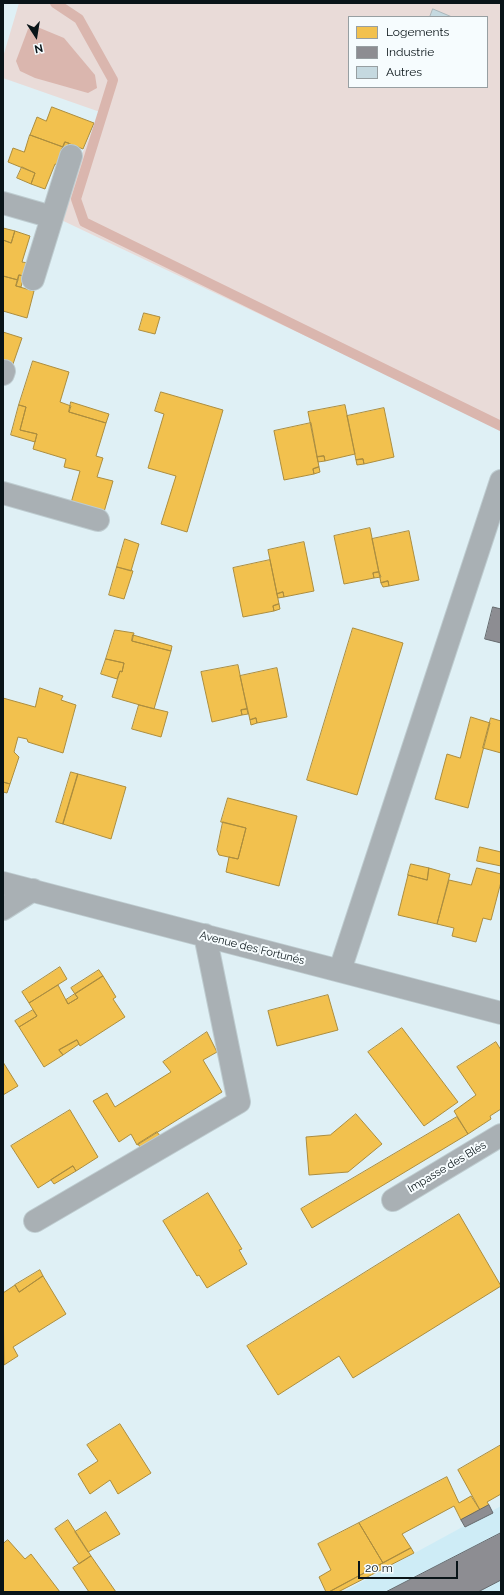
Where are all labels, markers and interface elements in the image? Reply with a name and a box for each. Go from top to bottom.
north arrow [16,16,56,56]
legend [348,16,488,88]
text: Logements [386,25,449,39]
text: N [33,41,44,55]
text: Industrie [386,45,434,59]
text: Autres [386,65,422,79]
street label: Avenue des Fortunés [198,929,306,967]
street label: Impasse des Blés [405,1138,489,1196]
scale bar [360,1553,460,1579]
text: 20 m [365,1561,393,1575]

